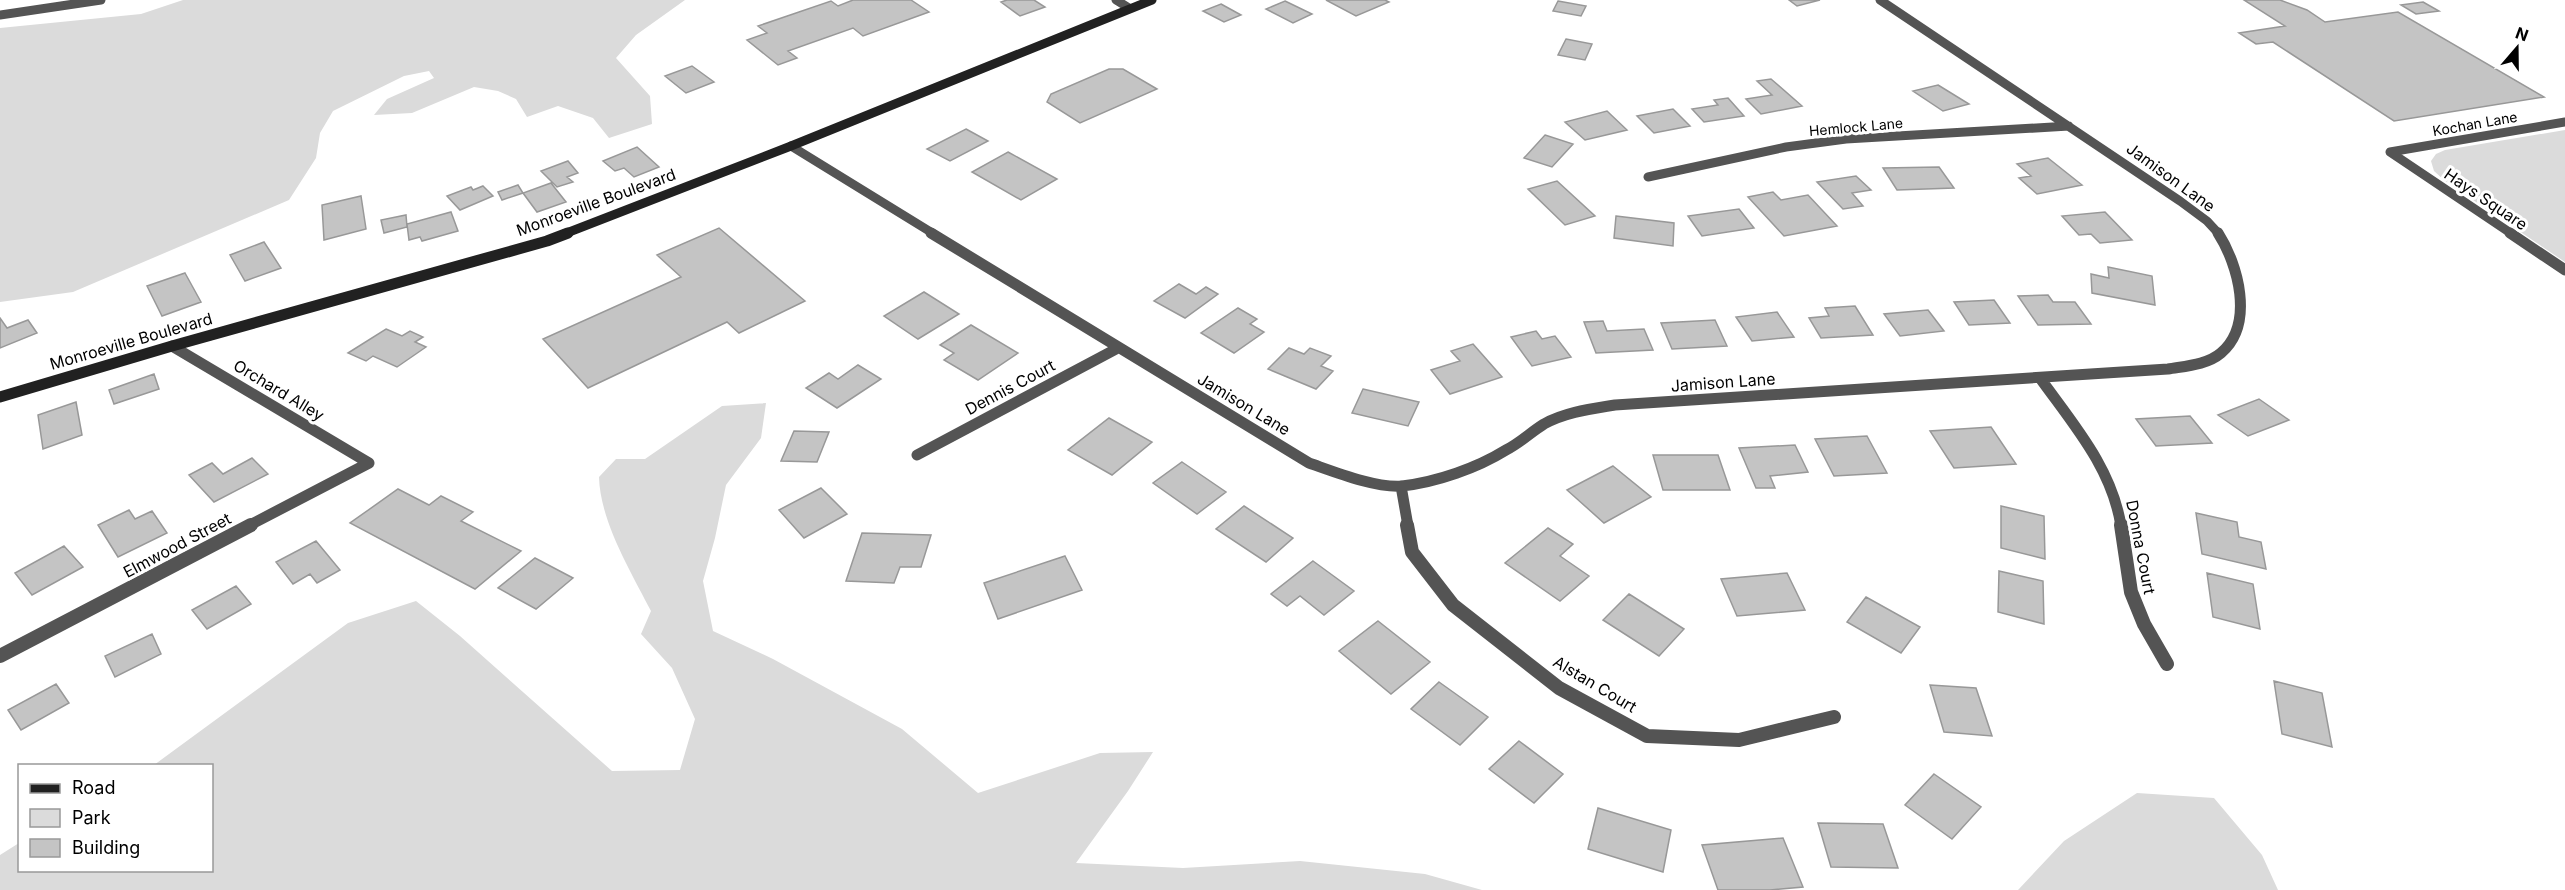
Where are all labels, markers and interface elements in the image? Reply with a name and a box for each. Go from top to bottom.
north arrow [2487,18,2547,78]
text: N [2513,22,2531,45]
street label: Kochan Lane [2431,108,2519,139]
street label: Hemlock Lane [1808,114,1904,139]
street label: Jamison Lane [2123,138,2219,216]
street label: Monroeville Boulevard [514,164,678,240]
street label: Hays Square [2441,164,2531,234]
street label: Monroeville Boulevard [47,308,215,374]
street label: Orchard Alley [230,355,328,425]
street label: Dennis Court [962,355,1058,419]
street label: Jamison Lane [1194,368,1294,440]
street label: Jamison Lane [1670,368,1776,396]
street label: Donna Court [2122,498,2160,596]
street label: Elmwood Street [120,508,234,582]
street label: Alstan Court [1550,651,1640,717]
legend [18,764,213,872]
text: Road [72,777,115,798]
text: Park [72,807,111,828]
text: Building [72,837,140,858]

